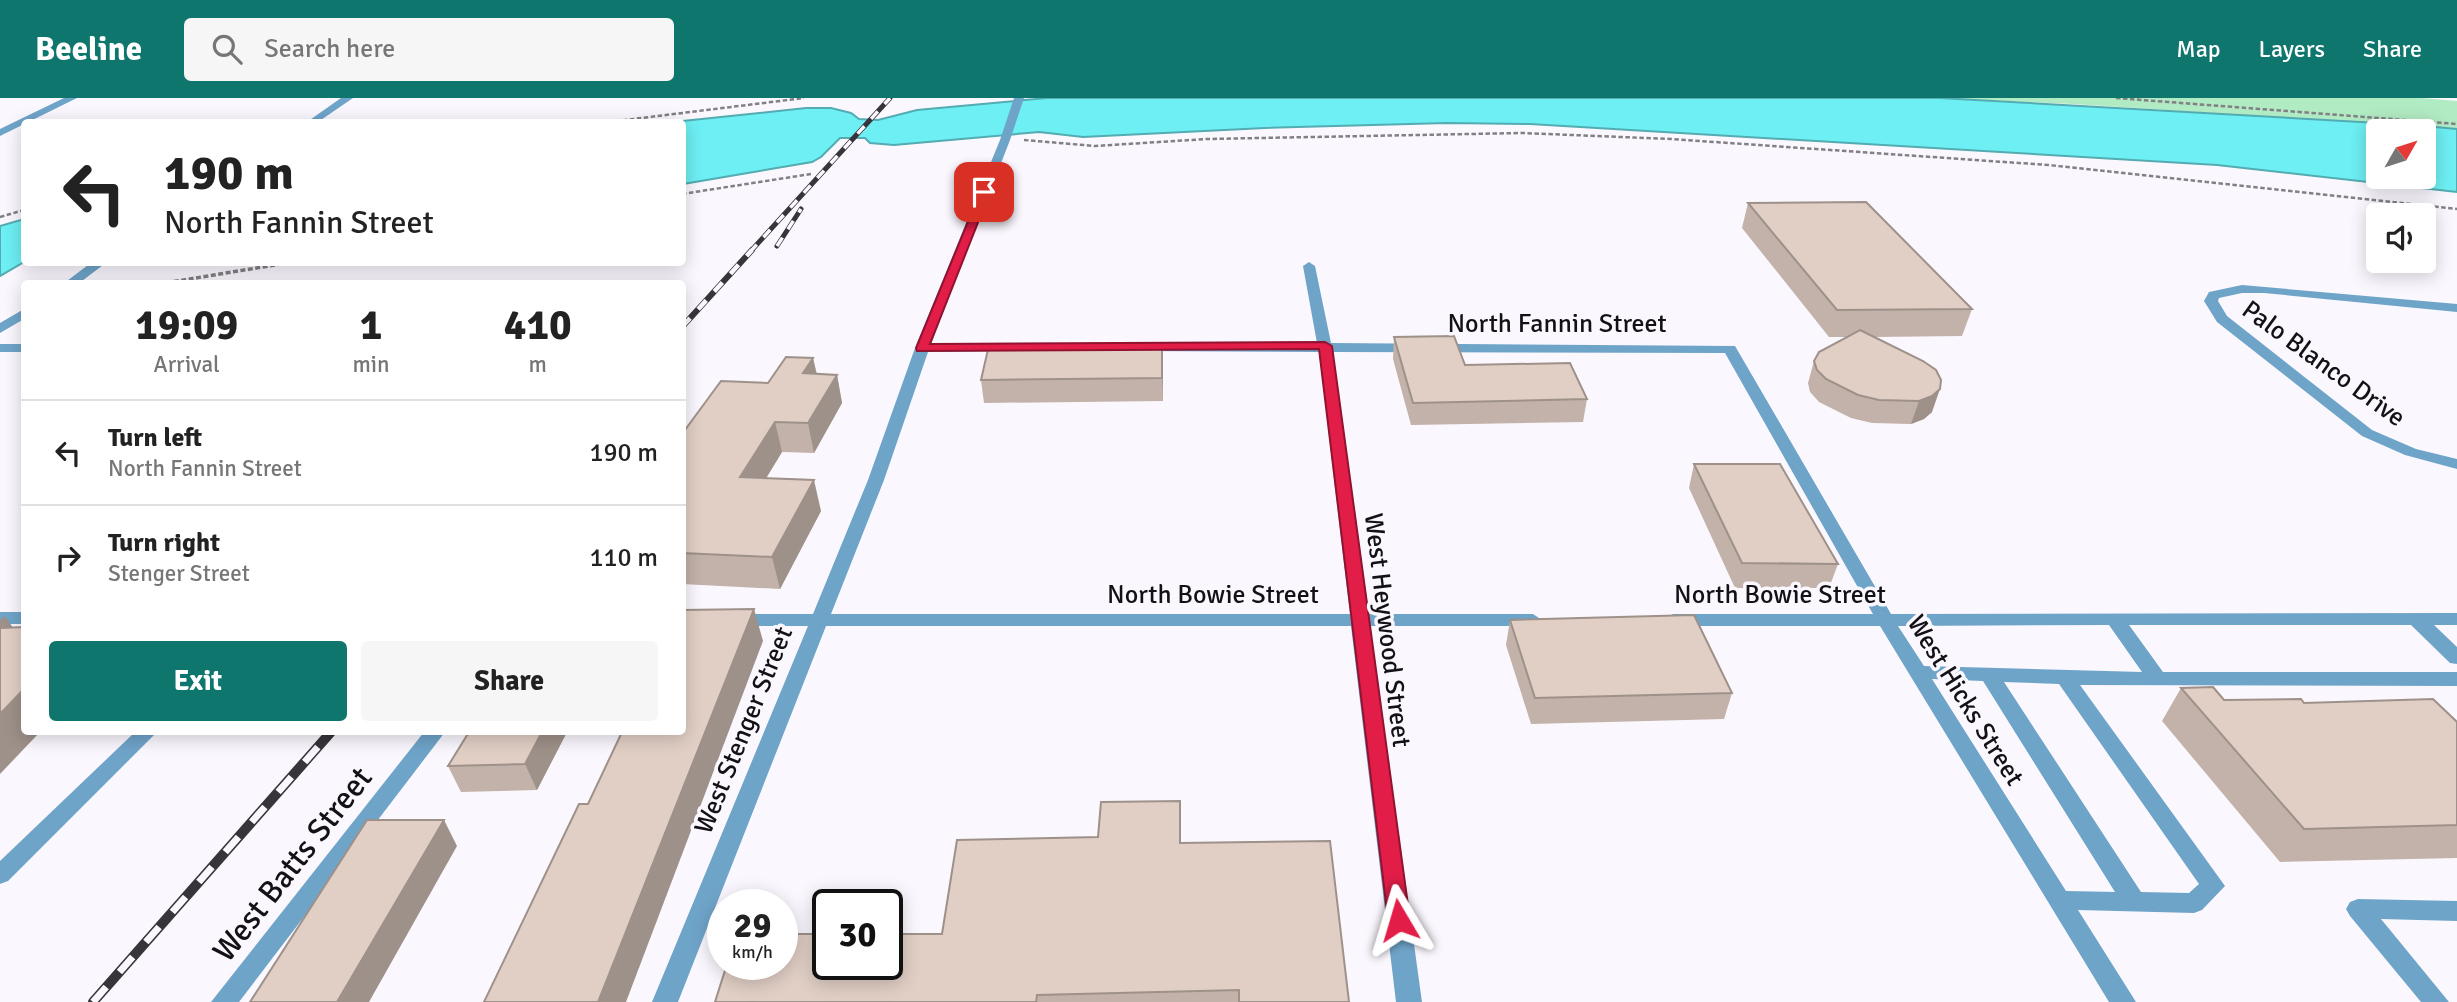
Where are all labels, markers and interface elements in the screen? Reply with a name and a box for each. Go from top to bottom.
search box [184,18,674,81]
text: Beeline [35,29,142,70]
icon: search [208,30,246,68]
text: Search here [264,33,395,65]
text: Map [2176,34,2221,64]
text: Layers [2259,34,2325,64]
text: Share [2363,34,2422,64]
north arrow [2366,119,2436,189]
map controls [2366,119,2436,273]
text: 190 m [164,143,294,203]
icon: left [49,147,140,238]
pin [954,162,1014,222]
icon: arrive [965,173,1003,211]
text: North Fannin Street [164,203,434,242]
button: sound [2366,203,2436,273]
street label: Palo Blanco Drive [2235,294,2411,434]
text: 19:09 [135,300,238,351]
text: 1 [360,300,382,351]
text: 410 [504,300,572,351]
street label: North Fannin Street [1447,308,1667,340]
text: Arrival [154,350,220,379]
text: min [352,350,390,379]
text: m [529,350,547,379]
text: Turn left [108,422,202,454]
icon: left [49,434,87,472]
text: 190 m [589,437,658,469]
text: North Fannin Street [108,454,302,483]
street label: West Heywood Street [1357,511,1417,749]
text: Turn right [108,527,220,559]
icon: right [49,539,87,577]
text: 110 m [589,542,658,574]
text: Stenger Street [108,559,250,588]
street label: North Bowie Street [1107,579,1319,611]
street label: North Bowie Street [1674,579,1886,611]
street label: West Hicks Street [1900,609,2030,792]
street label: West Stenger Street [688,622,800,839]
button: Exit [49,641,347,721]
button: Share [361,641,658,721]
street label: West Batts Street [204,759,380,969]
position arrow [1362,883,1436,957]
speed limit sign: 30 [812,889,903,980]
text: 29 [734,904,771,947]
text: km/h [732,941,773,963]

